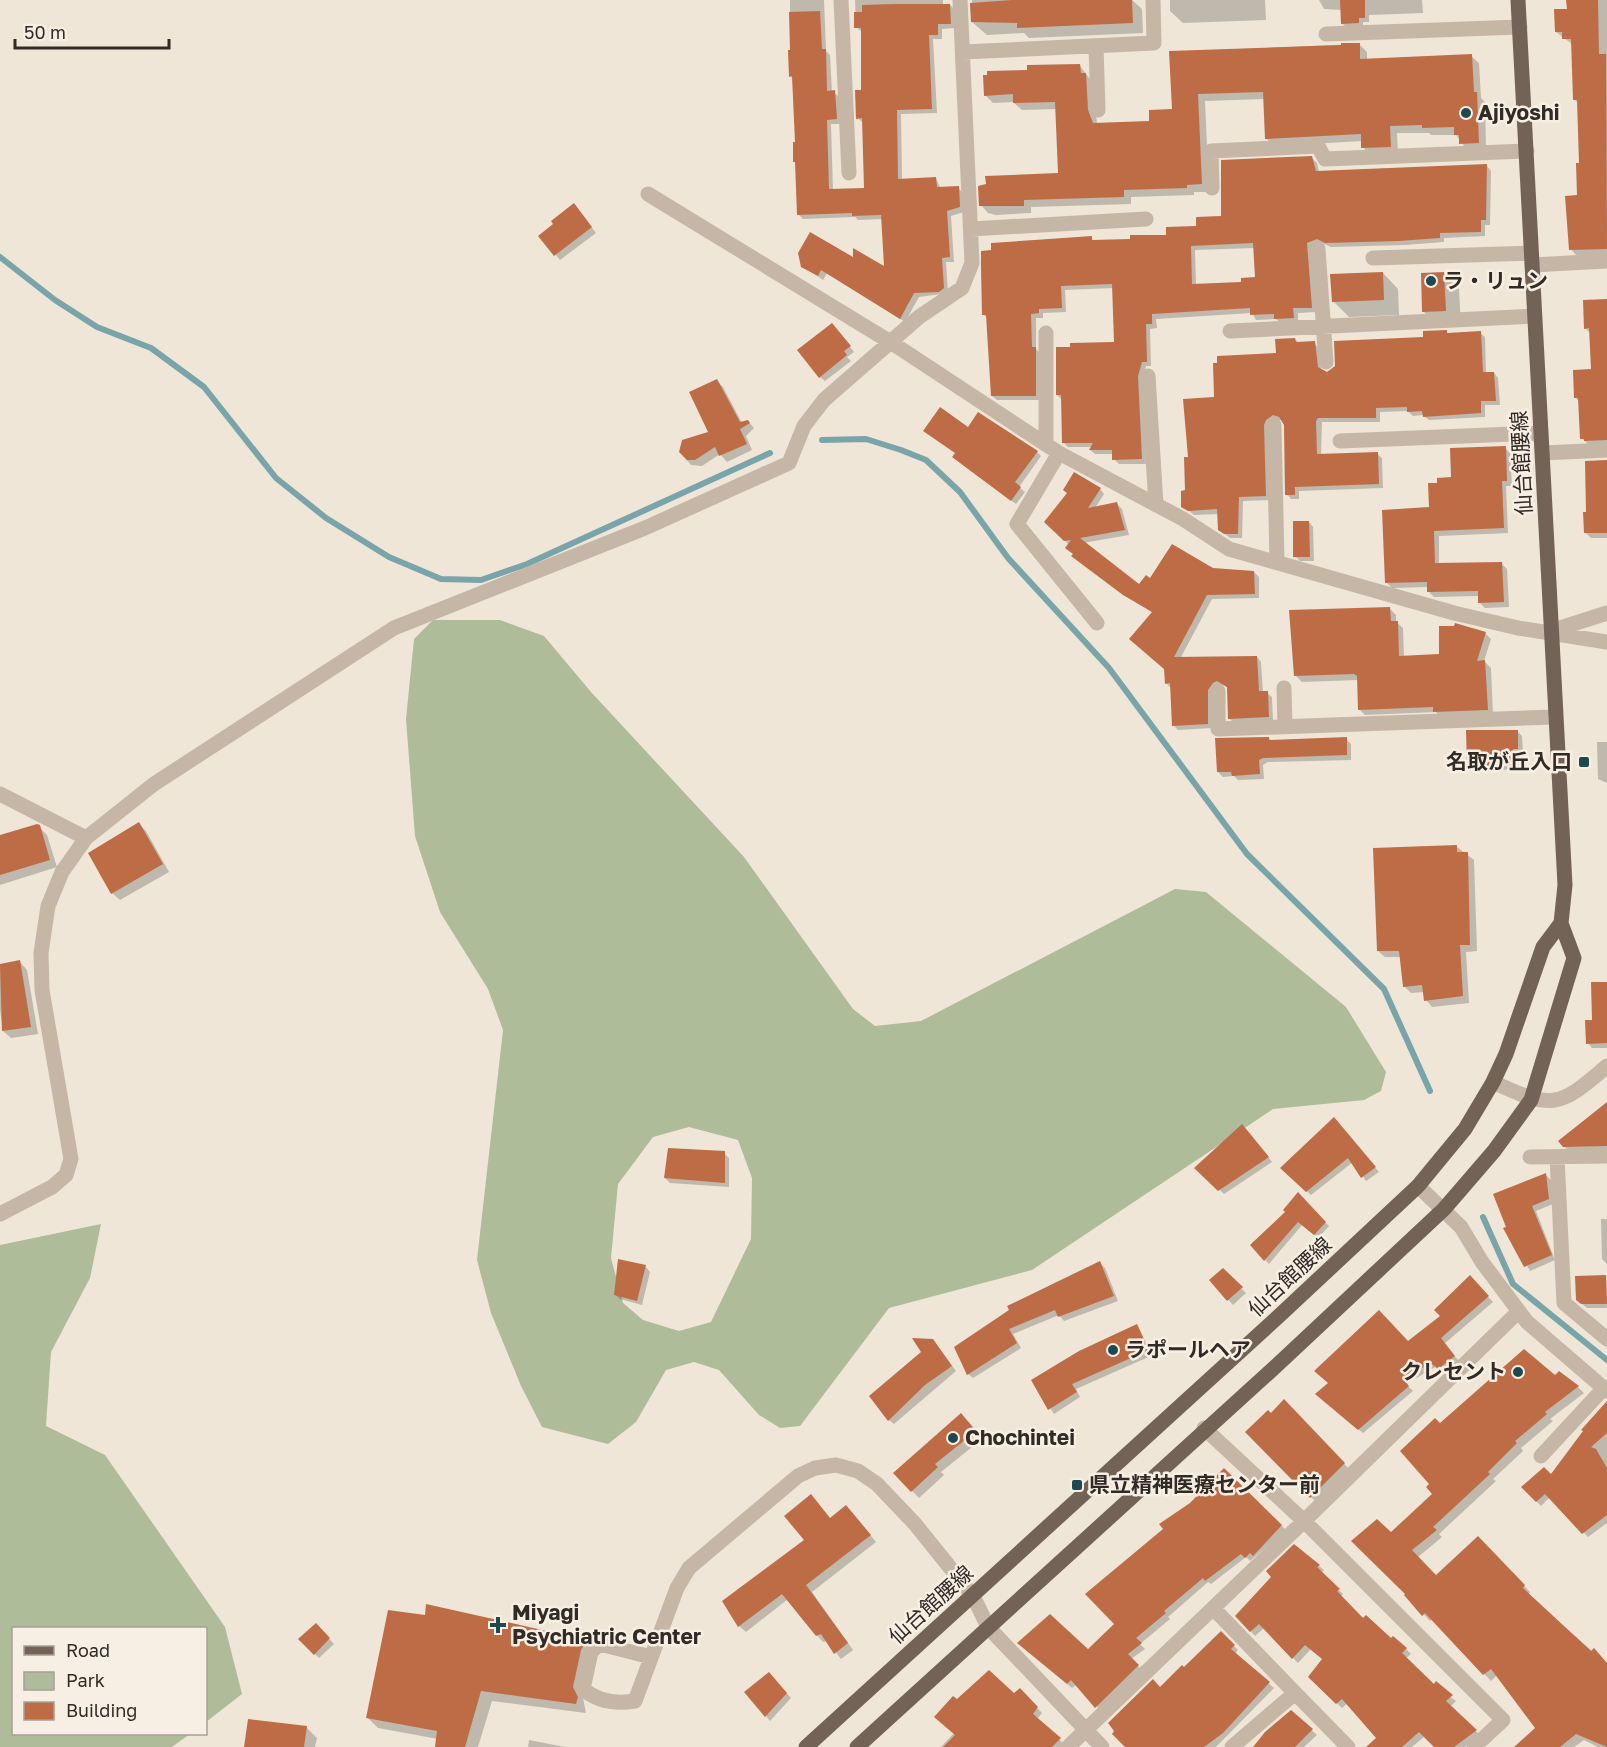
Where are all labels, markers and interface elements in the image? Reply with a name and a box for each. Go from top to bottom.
scale bar [15,12,170,50]
text: 50 m [24,21,66,43]
place label: Ajiyoshi [1478,99,1559,125]
marker: Ajiyoshi [1459,106,1473,120]
place label: ラ・リュン [1443,267,1548,293]
marker: ラ・リュン [1424,274,1438,288]
street label: 仙台館腰線 [1505,410,1537,516]
place label: 名取が丘入口 [1446,748,1572,774]
marker: 名取が丘入口 [1577,755,1591,769]
street label: 仙台館腰線 [1242,1231,1337,1322]
place label: ラポールヘア [1125,1336,1251,1362]
marker: ラポールヘア [1106,1343,1120,1357]
place label: クレセント [1401,1358,1506,1384]
marker: クレセント [1511,1365,1525,1379]
place label: Chochintei [965,1424,1075,1450]
marker: Chochintei [946,1431,960,1445]
place label: 県立精神医療センター前 [1089,1471,1320,1497]
marker: 県立精神医療センター前 [1070,1478,1084,1492]
street label: 仙台館腰線 [883,1559,978,1649]
place label: Miyagi Psychiatric Center [512,1599,701,1649]
marker: Miyagi Psychiatric Center [489,1616,507,1634]
legend [12,1627,207,1735]
text: Road [66,1639,110,1661]
text: Park [66,1669,105,1691]
text: Building [66,1699,137,1721]

